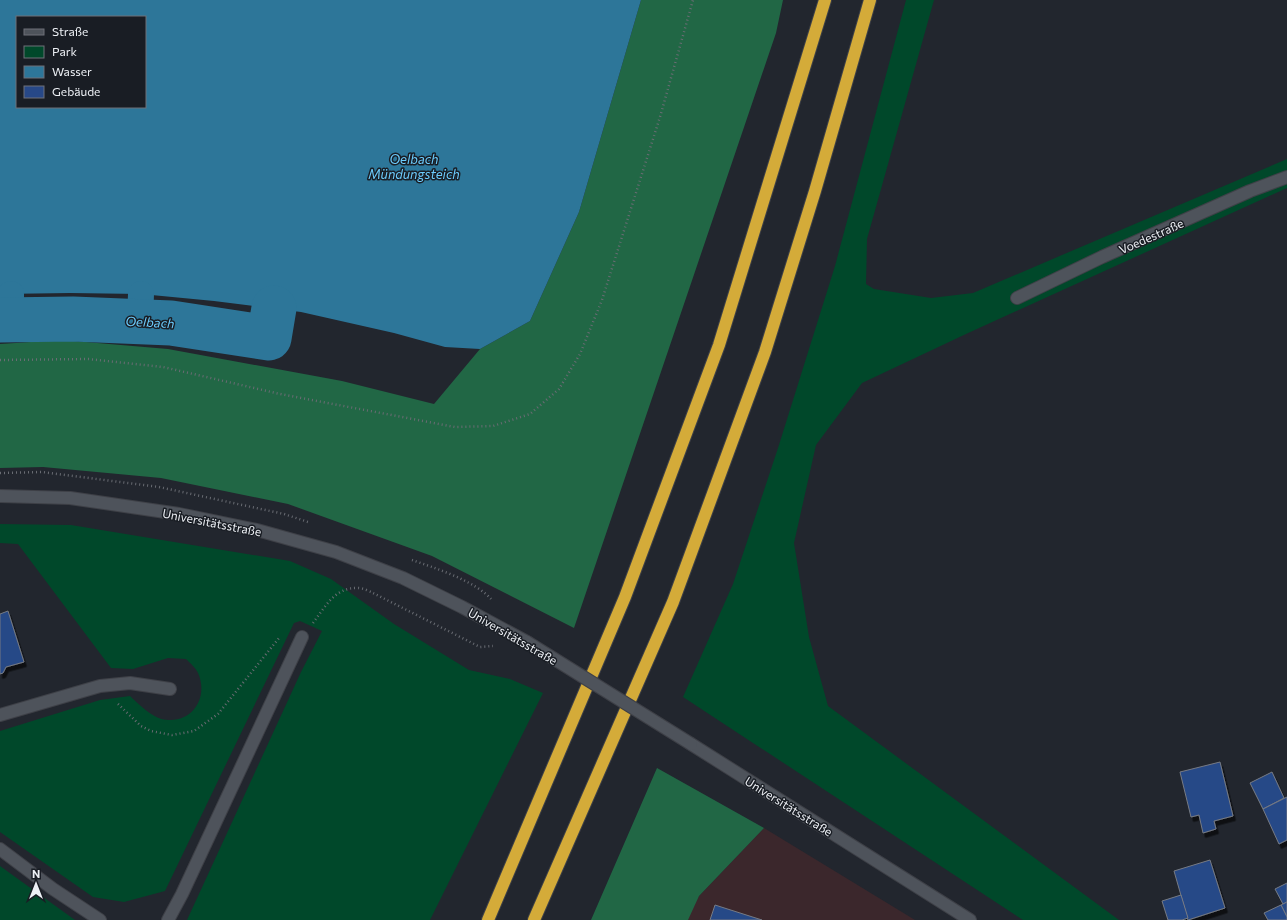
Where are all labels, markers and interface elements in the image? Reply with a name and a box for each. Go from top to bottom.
legend [16,16,146,108]
text: Straße [52,24,88,38]
text: Park [52,44,78,58]
text: Wasser [52,64,92,78]
text: Gebäude [52,84,100,98]
water label: Oelbach Mündungsteich [368,151,460,182]
street label: Voedestraße [1117,216,1185,256]
water label: Oelbach [125,313,175,331]
street label: Universitätsstraße [161,506,263,538]
street label: Universitätsstraße [466,605,560,667]
street label: Universitätsstraße [743,773,835,839]
north arrow [16,864,56,904]
text: N [32,867,40,880]

